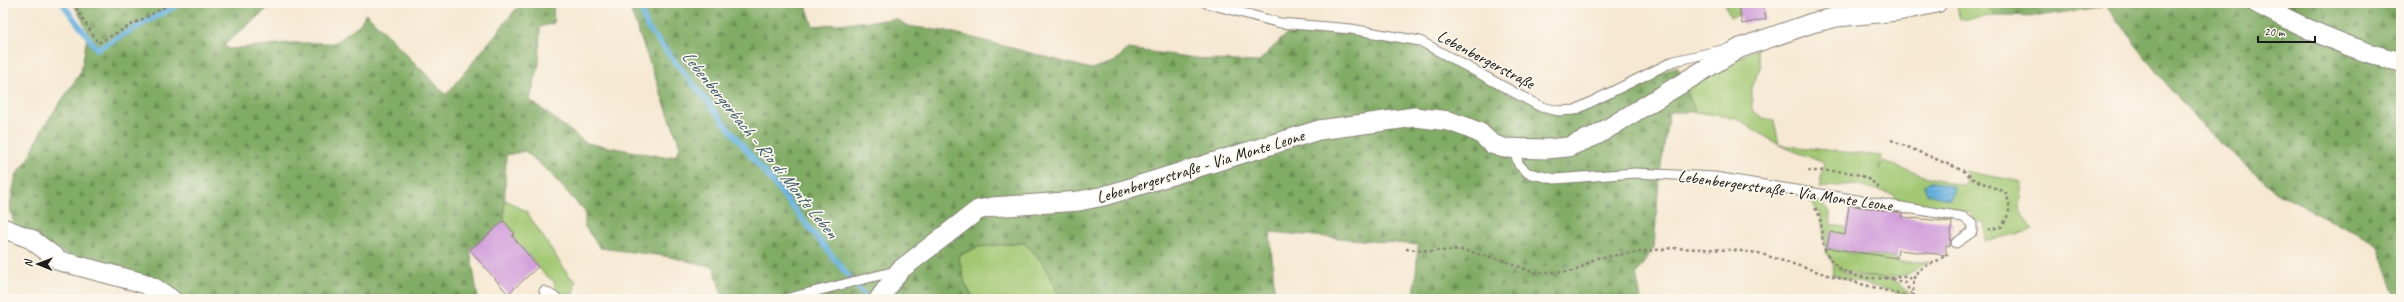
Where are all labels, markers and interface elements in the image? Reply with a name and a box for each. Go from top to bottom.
scale bar [2258,18,2315,44]
text: 20 m [2264,24,2286,40]
street label: Lebenbergerstraße [1434,25,1539,94]
water label: Lebenbergerbach - Rio di Monte Leben [677,45,844,244]
street label: Lebenbergerstraße - Via Monte Leone [1094,124,1308,208]
street label: Lebenbergerstraße - Via Monte Leone [1677,165,1895,216]
north arrow [18,244,58,284]
text: N [21,258,35,267]

